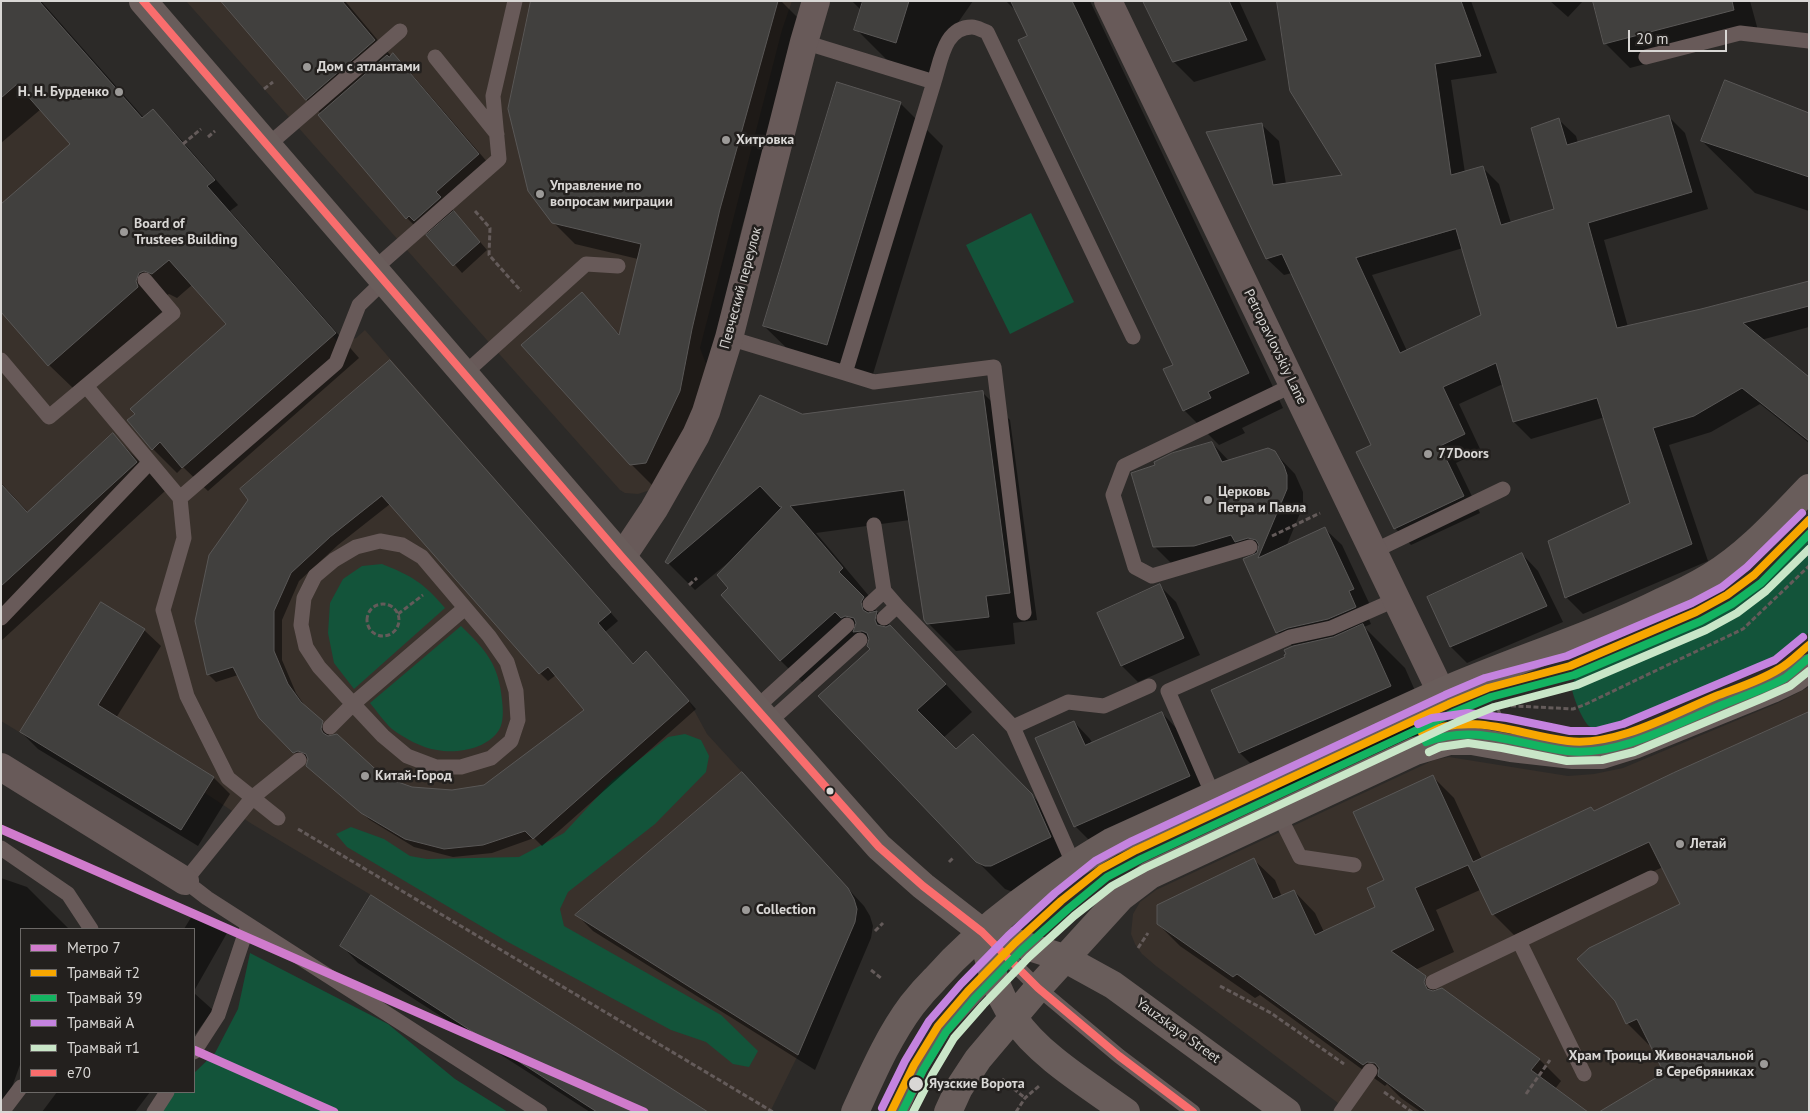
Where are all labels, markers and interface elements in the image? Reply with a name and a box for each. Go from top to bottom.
scale bar [1630,20,1729,52]
text: 20 m [1636,29,1669,48]
place label: Дом с атлантами [317,59,420,75]
marker: Дом с атлантами [301,61,313,73]
place label: Н. Н. Бурденко [18,84,109,100]
marker: Н. Н. Бурденко [113,86,125,98]
place label: Хитровка [736,132,794,148]
marker: Хитровка [720,134,732,146]
place label: Управление по вопросам миграции [550,178,673,210]
marker: Управление по вопросам миграции [534,188,546,200]
place label: Board of Trustees Building [134,216,237,248]
street label: Певческий переулок [717,225,765,351]
marker: Board of Trustees Building [118,226,130,238]
street label: Petropavlovskiy Lane [1240,287,1310,407]
place label: 77Doors [1438,446,1489,462]
marker: 77Doors [1422,448,1434,460]
place label: Церковь Петра и Павла [1218,484,1306,516]
marker: Церковь Петра и Павла [1202,494,1214,506]
place label: Китай-Город [375,768,452,784]
marker: Китай-Город [359,770,371,782]
unlabelled marker [825,786,835,796]
place label: Летай [1690,836,1726,852]
marker: Летай [1674,838,1686,850]
place label: Collection [756,902,816,918]
marker: Collection [740,904,752,916]
legend [20,928,195,1093]
text: Метро 7 [67,938,121,957]
text: Трамвай т2 [67,963,140,982]
text: Трамвай 39 [67,988,142,1007]
street label: Yauzskaya Street [1133,995,1223,1067]
text: Трамвай А [67,1013,134,1032]
text: Трамвай т1 [67,1038,140,1057]
place label: Храм Троицы Живоначальной в Серебряниках [1568,1048,1754,1080]
marker: Храм Троицы Живоначальной в Серебряниках [1758,1058,1770,1070]
text: е70 [67,1063,91,1082]
marker: Яузские Ворота [907,1075,925,1093]
place label: Яузские Ворота [929,1076,1025,1092]

